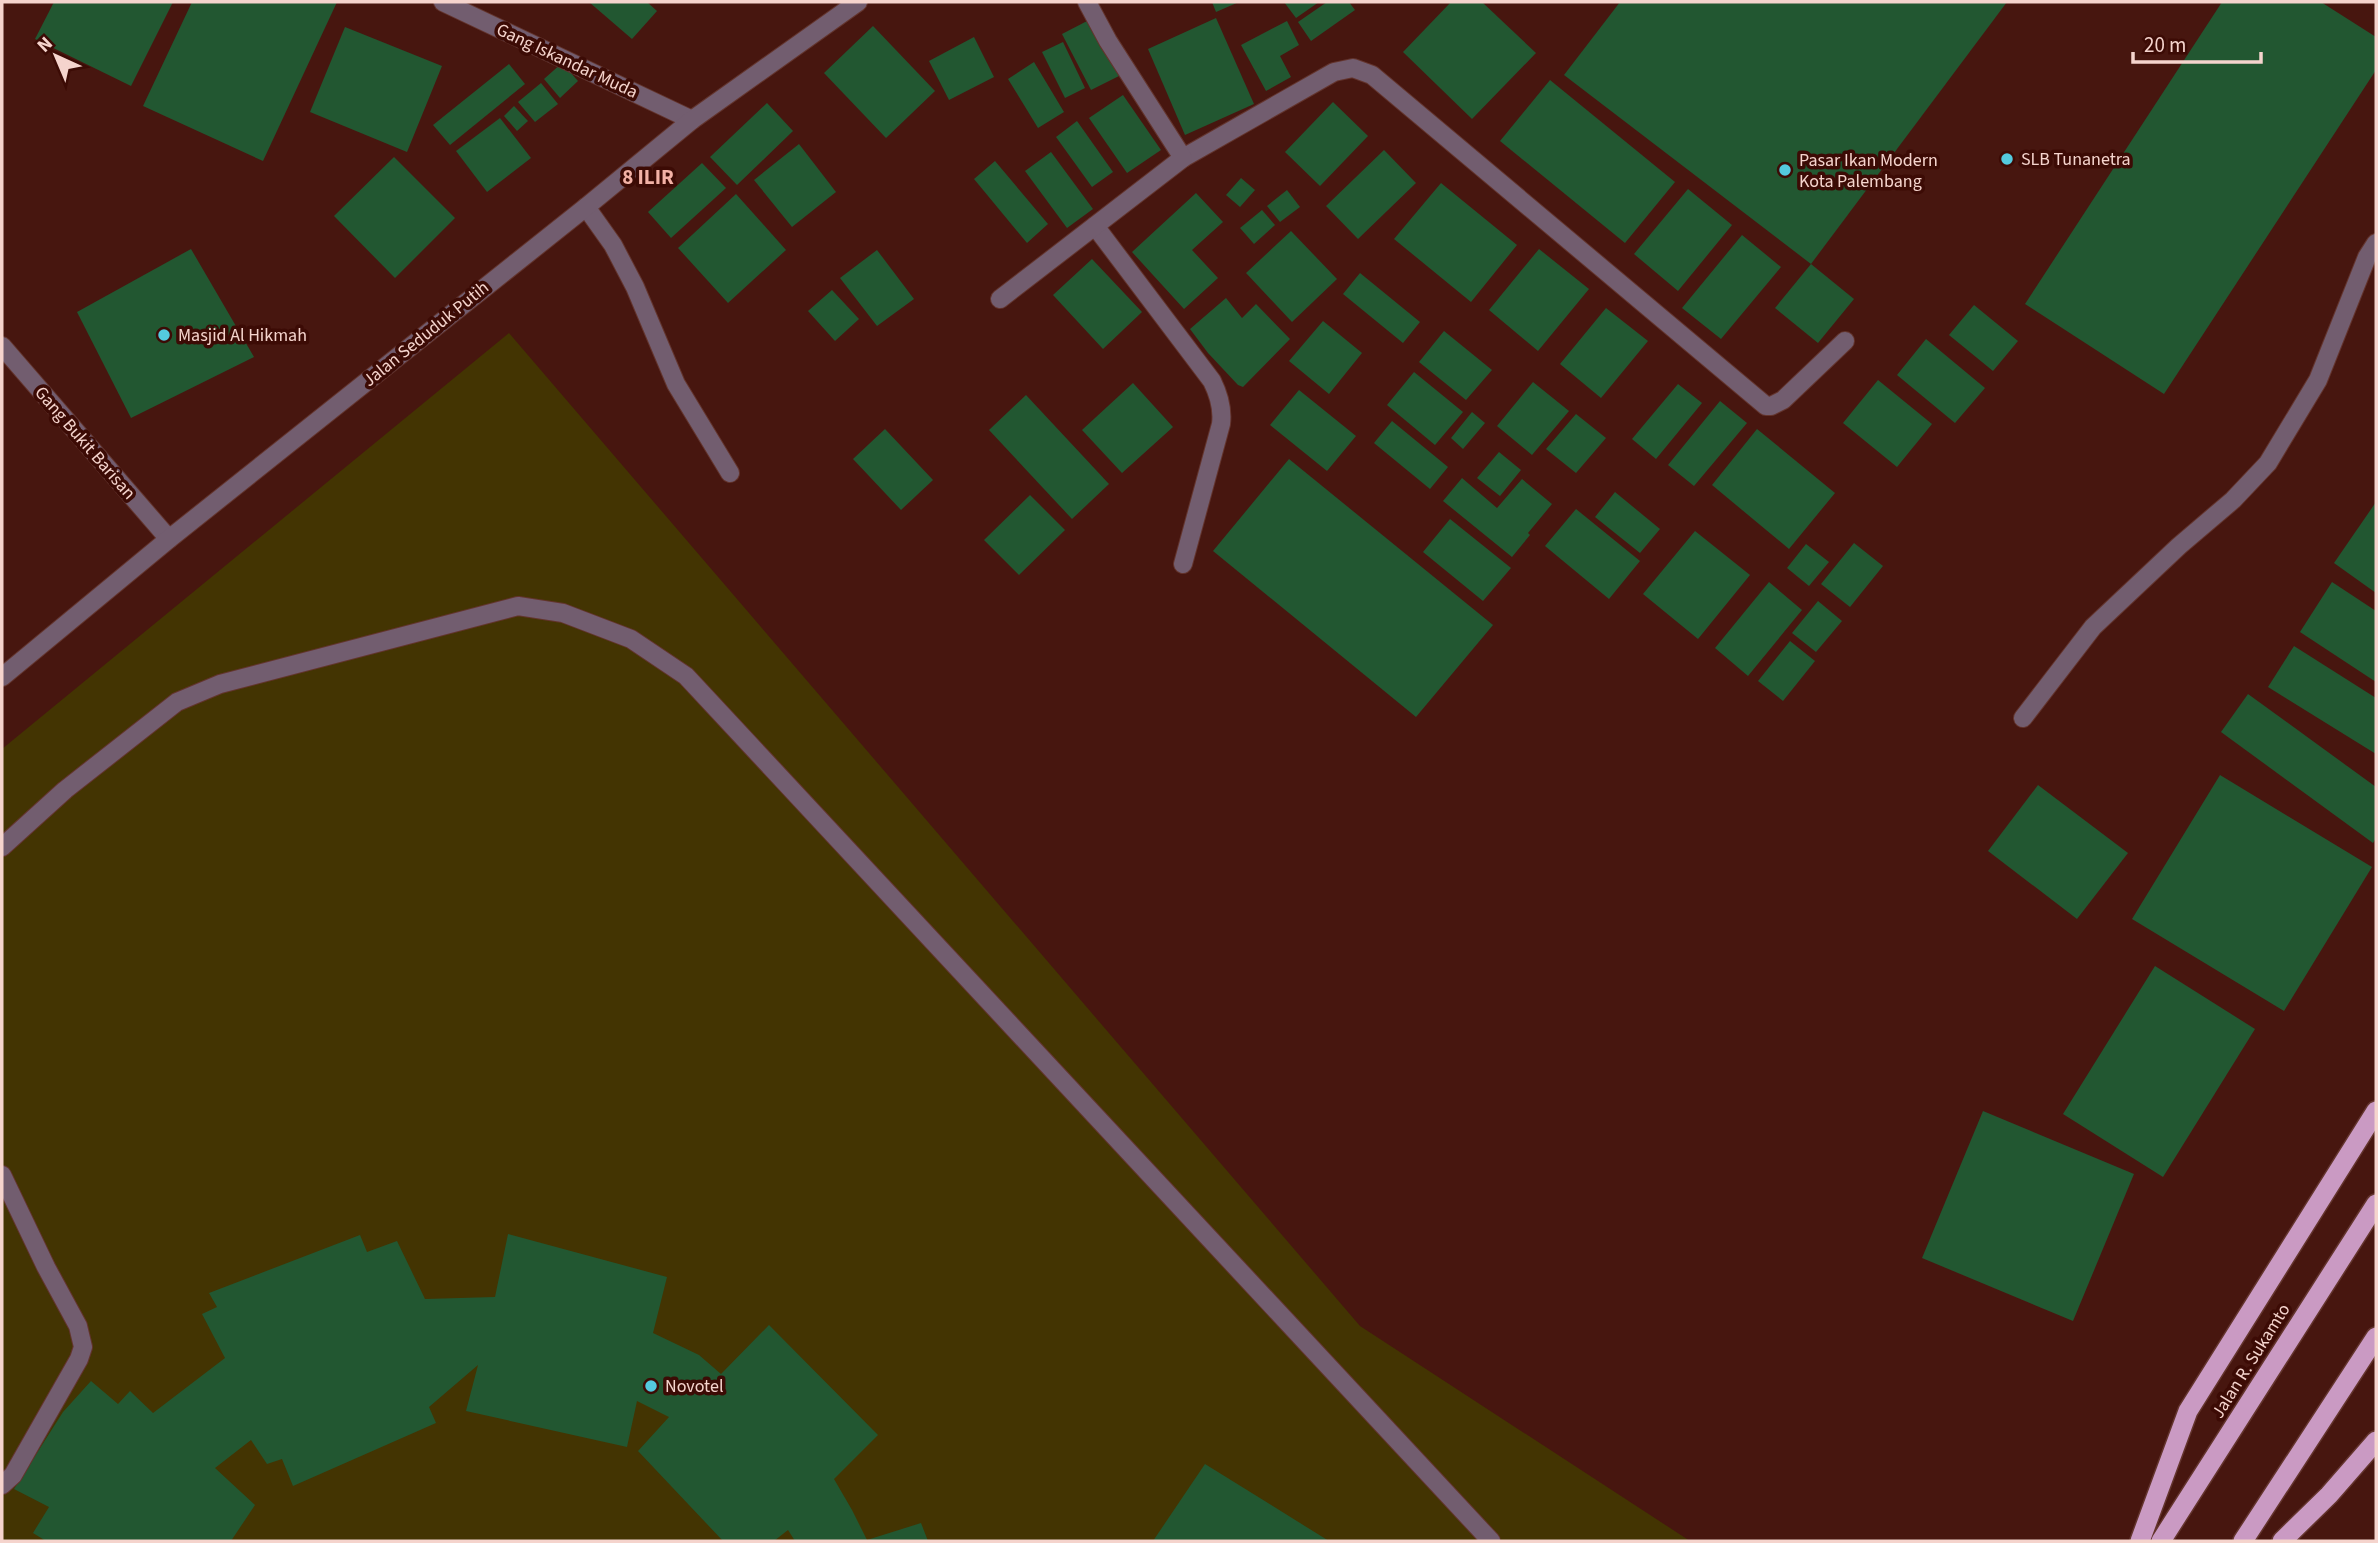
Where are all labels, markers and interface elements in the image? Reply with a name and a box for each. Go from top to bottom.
street label: Gang Iskandar Muda [492,17,642,105]
north arrow [21,21,91,91]
scale bar [2133,21,2261,65]
text: 20 m [2144,30,2186,60]
text: N [31,31,59,59]
place label: SLB Tunanetra [2021,147,2131,172]
place label: Pasar Ikan Modern Kota Palembang [1799,148,1938,194]
marker: SLB Tunanetra [1999,151,2015,167]
district label: 8 ILIR [622,162,674,192]
marker: Pasar Ikan Modern Kota Palembang [1777,162,1793,178]
street label: Jalan Seduduk Putih [358,275,494,393]
place label: Masjid Al Hikmah [178,323,307,348]
marker: Masjid Al Hikmah [156,327,172,343]
street label: Gang Bukit Barisan [29,381,141,505]
street label: Jalan R. Sukamto [2206,1299,2296,1423]
place label: Novotel [665,1374,723,1399]
marker: Novotel [643,1378,659,1394]

